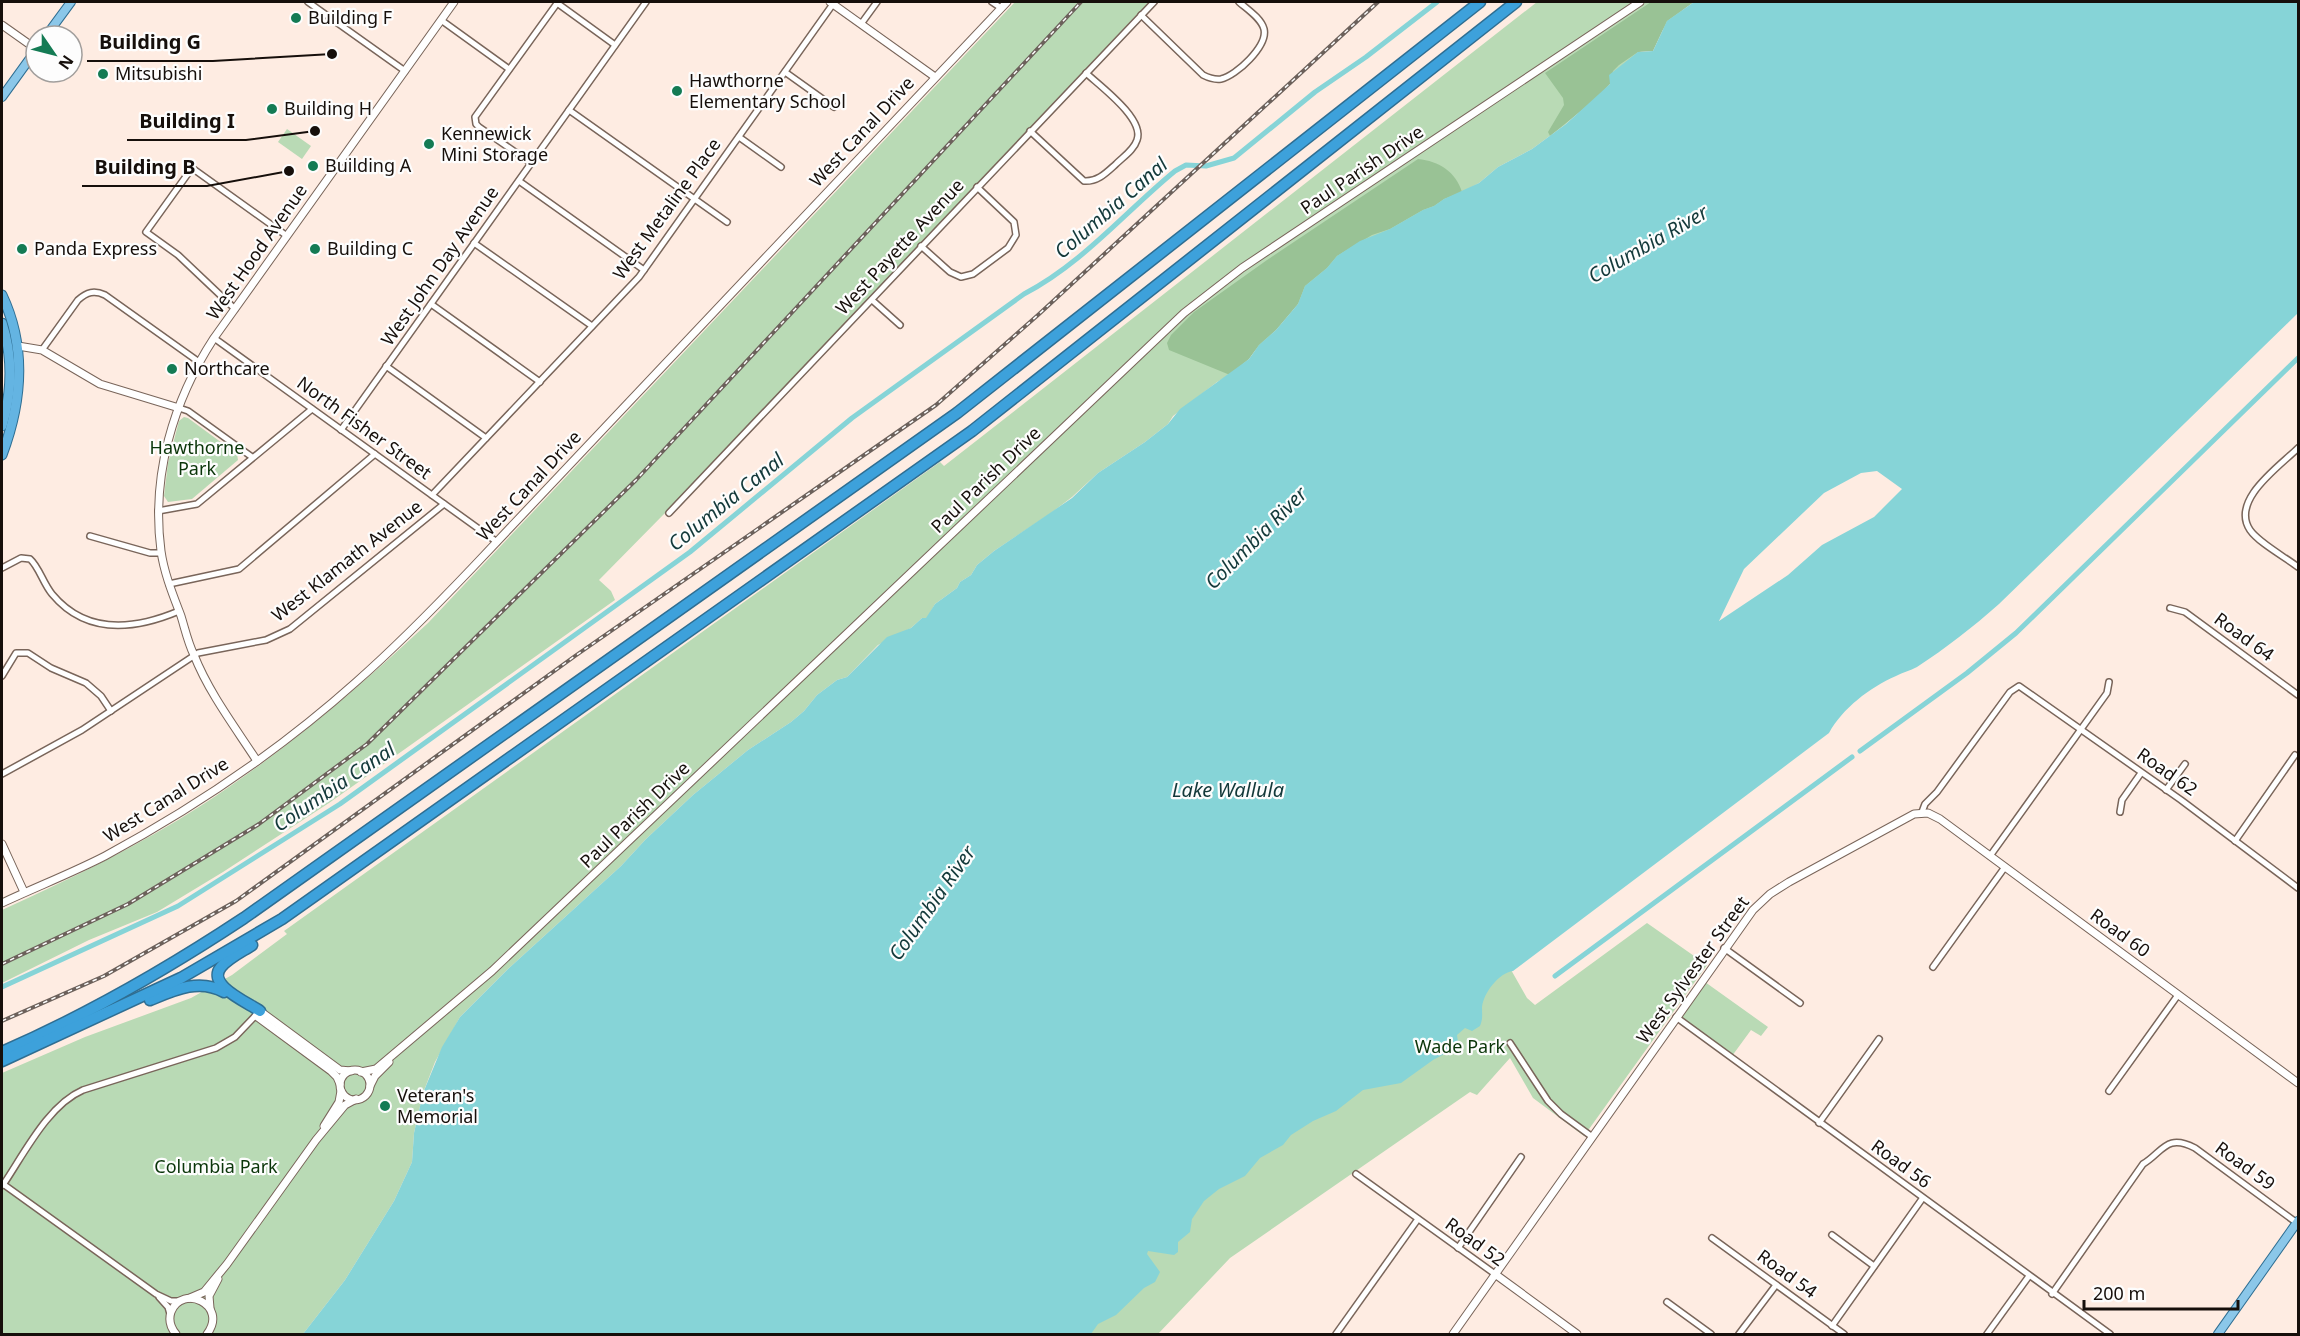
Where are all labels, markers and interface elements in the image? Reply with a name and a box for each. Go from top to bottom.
place label: Building F [308,5,392,29]
marker: Building F [289,11,303,25]
callout: Building G [87,23,213,61]
north arrow [24,24,84,84]
text: Building G [99,28,201,55]
text: N [54,51,79,74]
place label: Mitsubishi [115,61,202,85]
marker: Mitsubishi [96,67,110,81]
place label: Hawthorne Elementary School [689,68,846,113]
street label: West Canal Drive [804,71,919,192]
marker: Hawthorne Elementary School [670,84,684,98]
place label: Building H [284,96,372,120]
callout: Building I [127,102,246,140]
marker: Building H [265,102,279,116]
text: Building I [139,107,235,134]
street label: Paul Parish Drive [1295,119,1428,219]
place label: Kennewick Mini Storage [441,121,548,166]
street label: West Metaline Place [607,133,726,284]
marker: Kennewick Mini Storage [422,137,436,151]
callout: Building B [82,148,207,186]
water label: Columbia Canal [1048,150,1174,264]
text: Building B [95,153,196,180]
place label: Building A [325,153,412,177]
marker: Building A [306,159,320,173]
street label: West Payette Avenue [830,173,969,319]
street label: West Hood Avenue [200,179,312,324]
street label: West John Day Avenue [375,181,503,350]
water label: Columbia River [1583,198,1714,289]
place label: Panda Express [34,236,157,260]
place label: Building C [327,236,413,260]
marker: Panda Express [15,242,29,256]
marker: Building C [308,242,322,256]
place label: Northcare [184,356,270,380]
marker: Northcare [165,362,179,376]
street label: North Fisher Street [293,370,437,484]
street label: Paul Parish Drive [925,421,1045,538]
street label: West Canal Drive [471,425,586,546]
park label: Hawthorne Park [150,435,244,480]
water label: Columbia Canal [662,446,790,557]
water label: Columbia River [1199,480,1313,595]
street label: West Klamath Avenue [266,494,427,627]
street label: Road 64 [2210,606,2279,666]
water label: Columbia Canal [267,735,401,837]
street label: Road 62 [2133,742,2203,801]
street label: West Canal Drive [99,751,232,847]
street label: Paul Parish Drive [574,756,694,873]
water label: Lake Wallula [1172,776,1284,803]
water label: Columbia River [882,839,982,966]
street label: West Sylvester Street [1630,890,1754,1048]
street label: Road 60 [2086,902,2155,962]
park label: Wade Park [1415,1034,1506,1058]
place label: Veteran's Memorial [397,1083,478,1128]
marker: Veteran's Memorial [378,1099,392,1113]
street label: Road 56 [1867,1133,1936,1193]
street label: Road 59 [2211,1135,2280,1195]
park label: Columbia Park [154,1154,278,1178]
street label: Road 52 [1441,1211,1510,1271]
street label: Road 54 [1753,1243,1822,1303]
scale bar [2084,1273,2238,1311]
text: 200 m [2093,1281,2145,1305]

